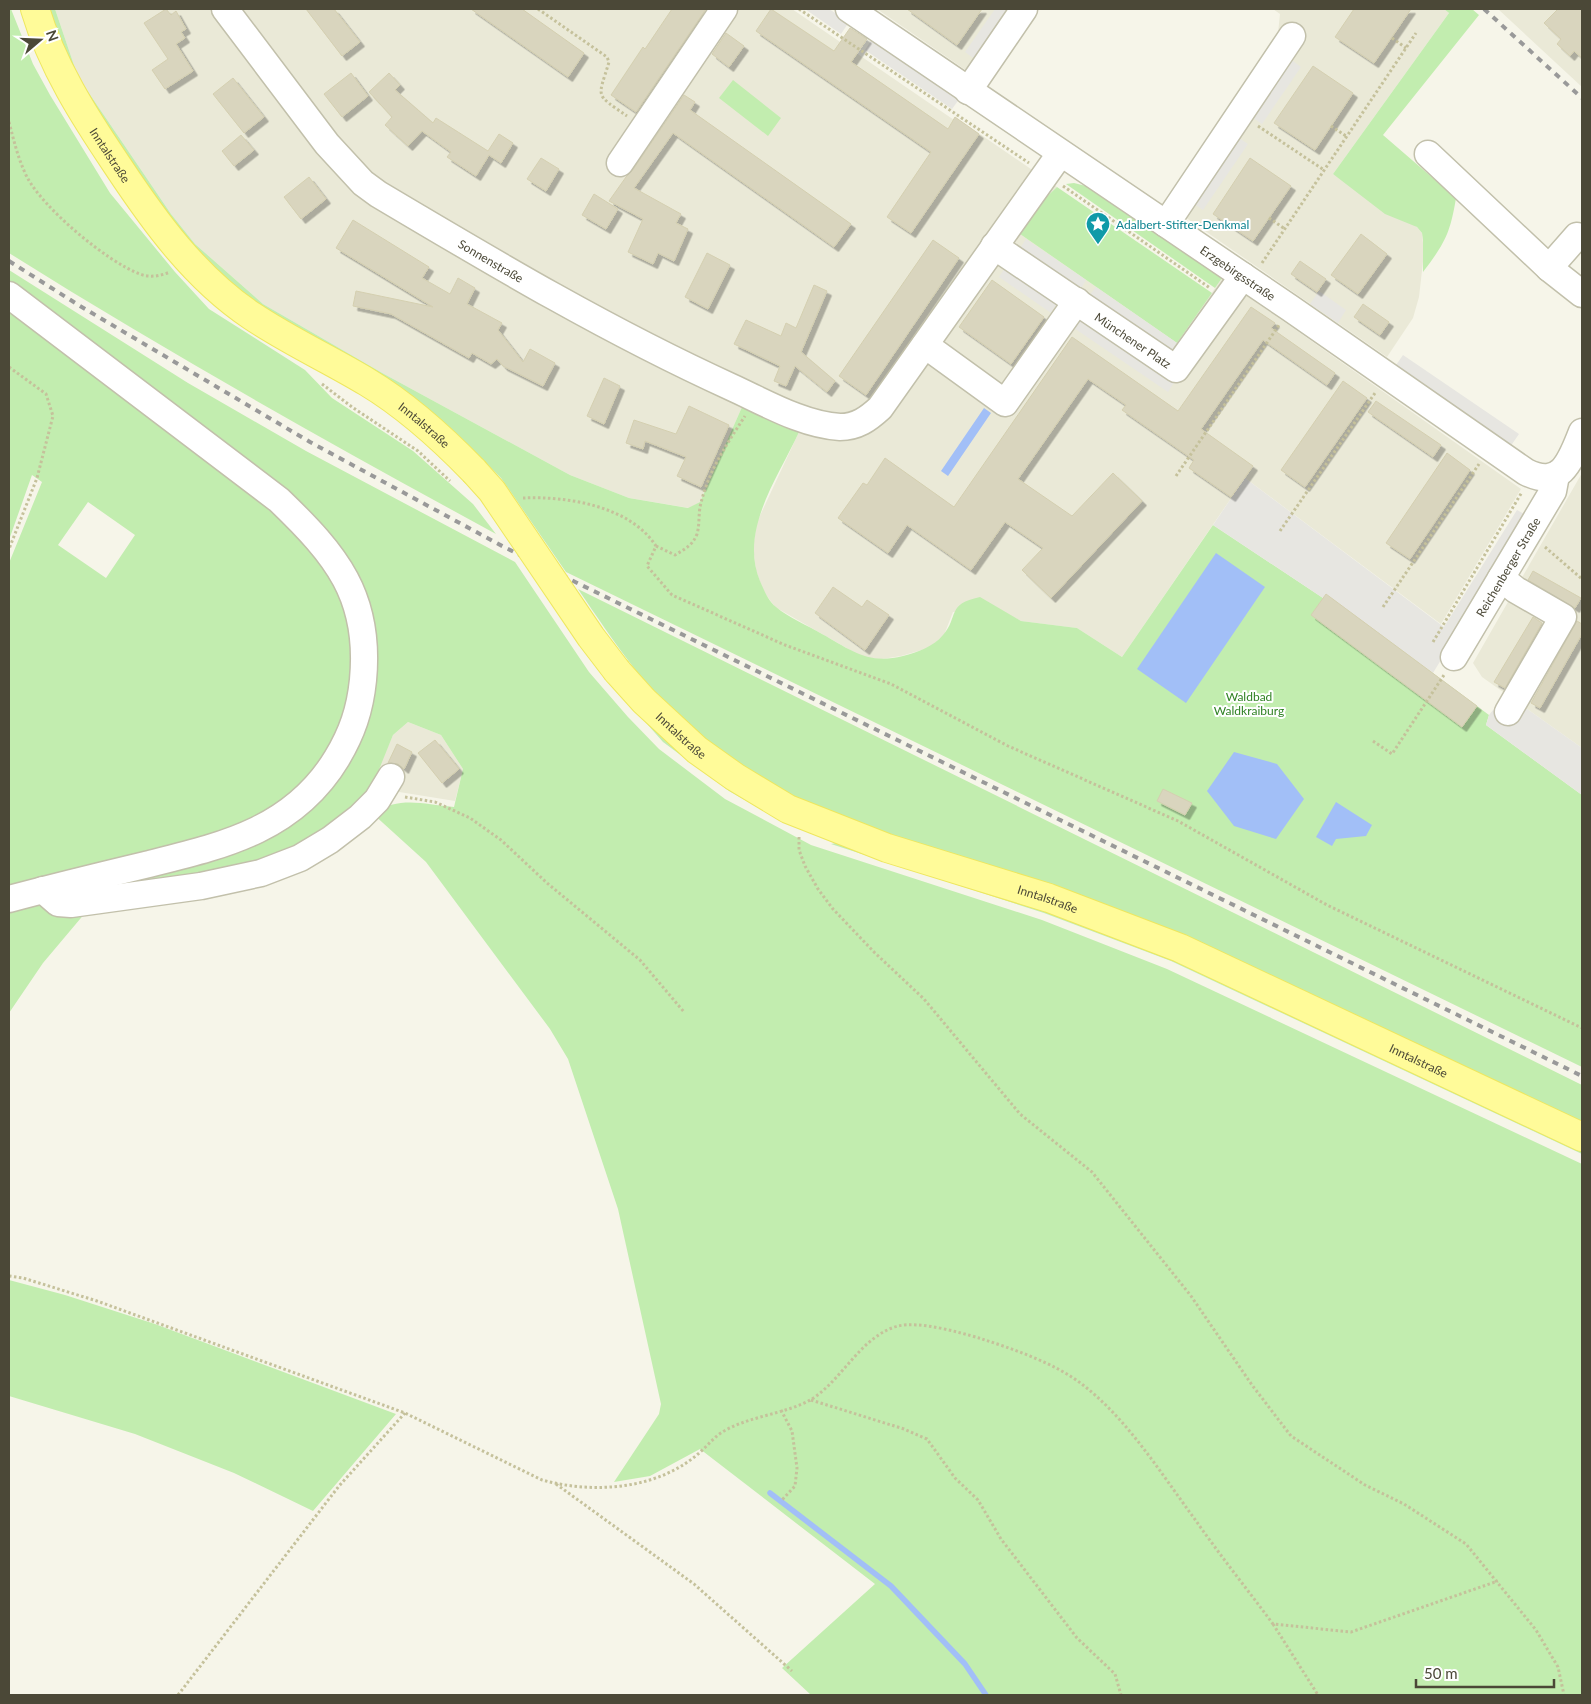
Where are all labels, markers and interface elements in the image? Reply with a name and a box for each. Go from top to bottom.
north arrow [15,15,65,65]
text: N [43,28,63,43]
street label: Inntalstraße [87,125,134,185]
place icon: Adalbert-Stifter-Denkmal [1085,211,1111,245]
place label: Adalbert-Stifter-Denkmal [1116,217,1249,232]
street label: Sonnenstraße [456,236,526,285]
street label: Erzgebirgsstraße [1198,242,1278,304]
street label: Münchener Platz [1092,309,1175,372]
street label: Inntalstraße [396,398,453,451]
street label: Reichenberger Straße [1472,514,1543,619]
park label: Waldbad Waldkraiburg [1214,689,1284,718]
street label: Inntalstraße [653,709,709,762]
street label: Inntalstraße [1016,881,1080,916]
street label: Inntalstraße [1387,1040,1450,1080]
scale bar [1416,1656,1554,1688]
text: 50 m [1424,1664,1458,1682]

